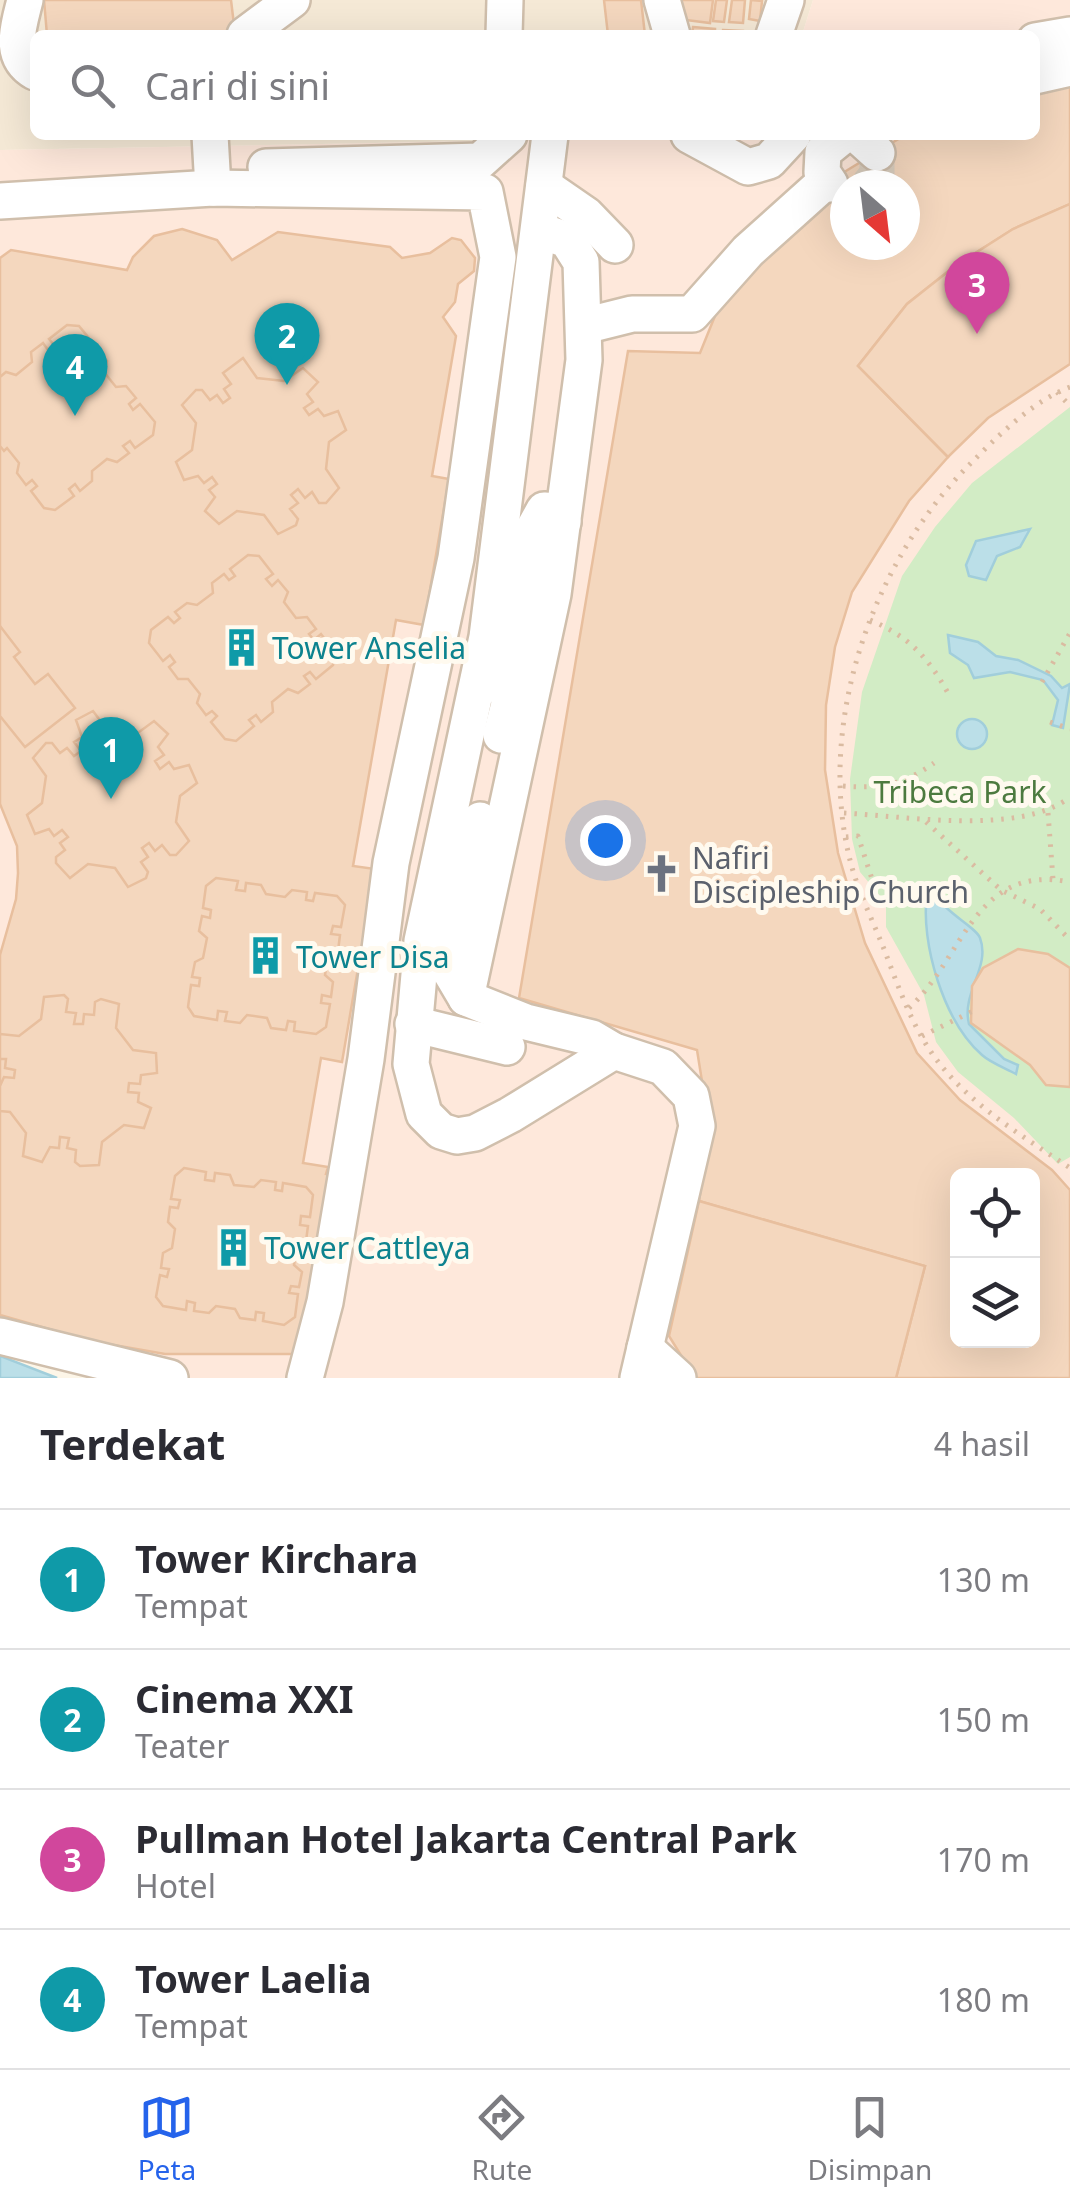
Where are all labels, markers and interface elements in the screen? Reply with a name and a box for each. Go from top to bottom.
search box [30,30,1040,140]
icon: search [65,58,120,113]
text: Cari di sini [145,59,330,111]
north arrow [830,170,920,260]
pin: 3 [944,252,1010,334]
pin: 2 [254,302,320,385]
pin: 4 [42,334,108,416]
building icon: Tower Anselia [221,626,263,668]
place label: Tower Anselia [272,627,466,668]
pin: 1 [78,716,144,799]
park label: Tribeca Park [873,771,1047,812]
your location [580,815,631,866]
place label: Nafiri Discipleship Church [692,837,969,912]
church icon: Nafiri Discipleship Church [641,853,683,895]
building icon: Tower Disa [245,935,287,977]
place label: Tower Disa [296,936,450,977]
map controls [950,1168,1040,1348]
button: locate [950,1168,1040,1258]
building icon: Tower Cattleya [213,1226,255,1268]
place label: Tower Cattleya [264,1227,470,1268]
button: layers [950,1258,1040,1348]
text: Terdekat [40,1415,225,1472]
text: 4 hasil [934,1422,1030,1465]
text: Tower Kirchara [135,1532,418,1584]
text: 1 [63,1558,82,1601]
text: 130 m [937,1558,1030,1601]
text: Tempat [135,1584,248,1627]
text: Cinema XXI [135,1672,354,1724]
text: 2 [63,1698,82,1741]
text: 150 m [937,1698,1030,1741]
text: Teater [135,1724,229,1767]
text: Pullman Hotel Jakarta Central Park [135,1812,797,1864]
text: 3 [63,1838,82,1881]
text: 170 m [937,1838,1030,1881]
text: Hotel [135,1864,216,1907]
text: Tower Laelia [135,1952,371,2004]
text: 4 [63,1978,82,2021]
text: 180 m [937,1978,1030,2021]
text: Tempat [135,2004,248,2047]
tab: Peta [138,2090,196,2188]
tab: Rute [472,2090,532,2188]
tab: Disimpan [808,2090,932,2188]

